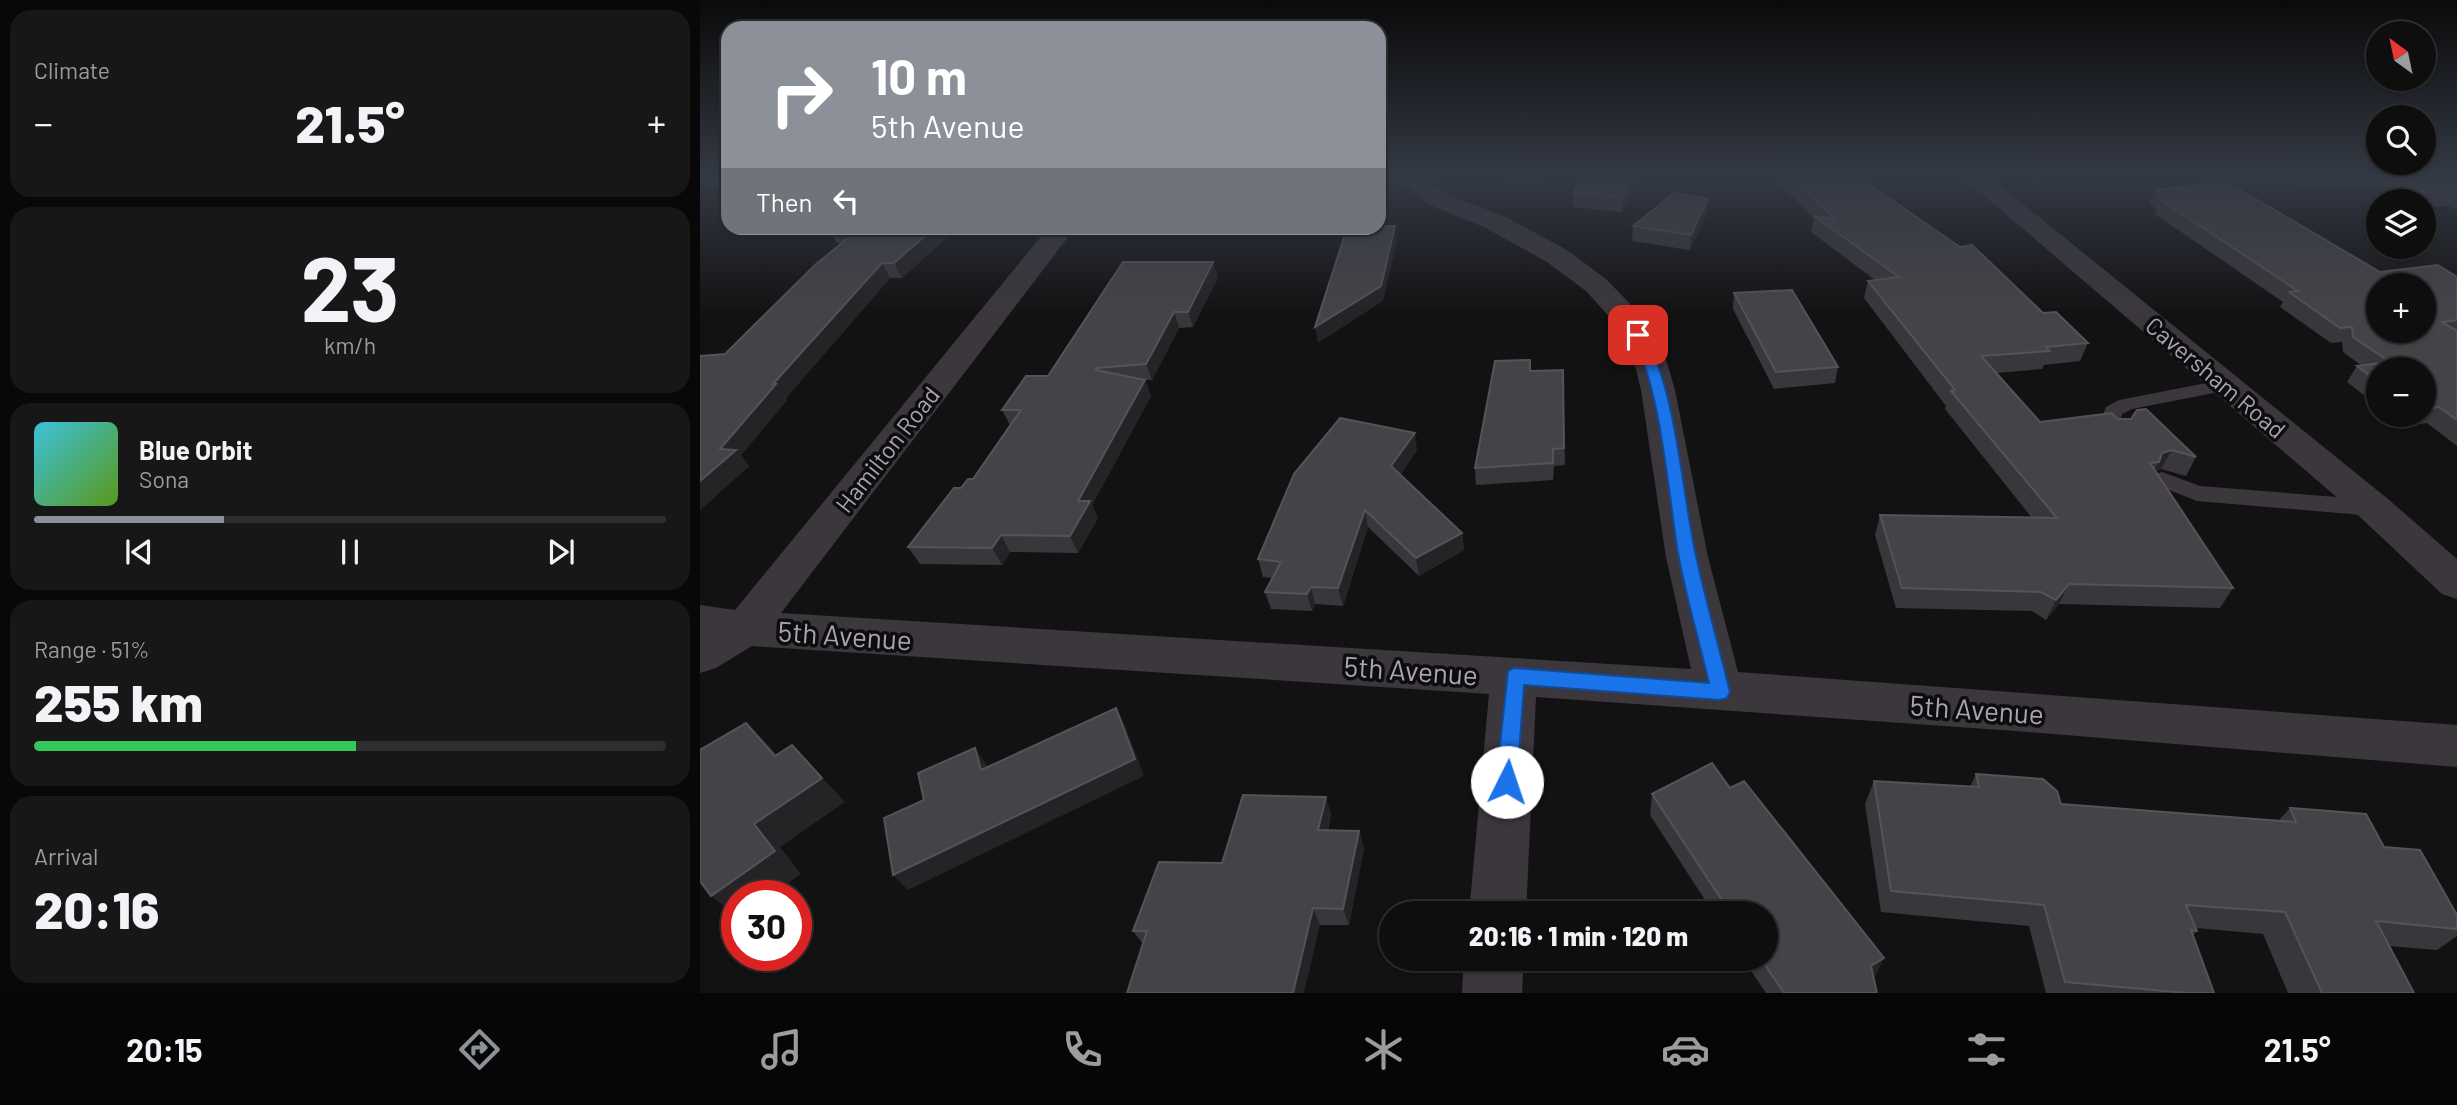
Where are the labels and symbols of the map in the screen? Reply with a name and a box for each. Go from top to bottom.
north arrow [2366,21,2436,91]
pin [1608,305,1668,365]
street label: Caversham Road [2140,310,2292,444]
street label: Hamilton Road [829,380,945,518]
street label: 5th Avenue [777,613,913,657]
street label: 5th Avenue [1343,648,1479,692]
street label: 5th Avenue [1909,687,2045,731]
position arrow [1470,745,1544,819]
speed limit sign: 30 [721,880,812,971]

